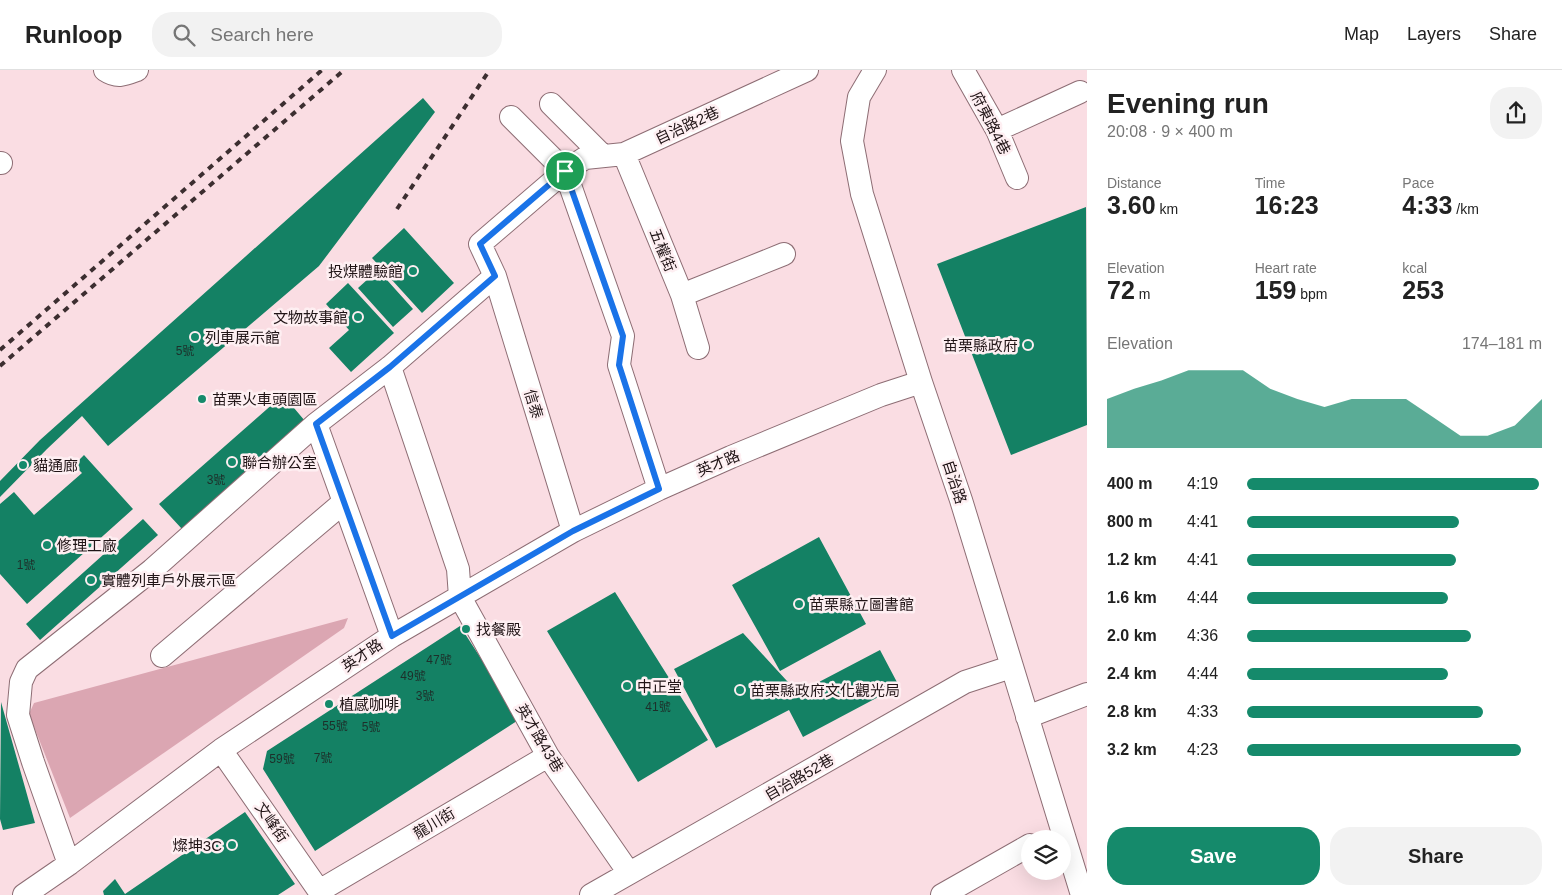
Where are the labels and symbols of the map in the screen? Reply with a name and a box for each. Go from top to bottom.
street label: 府東路4巷 [968,89,1014,157]
street label: 自治路2巷 [652,103,722,147]
pin [544,150,586,192]
street label: 五權街 [647,226,679,274]
place label: 投煤體驗館 [328,263,403,280]
marker: 投煤體驗館 [407,265,419,277]
place label: 文物故事館 [273,309,348,326]
marker: 文物故事館 [352,311,364,323]
place label: 列車展示館 [205,329,280,346]
marker: 列車展示館 [189,331,201,343]
place label: 苗栗縣政府 [943,337,1018,354]
marker: 苗栗縣政府 [1022,339,1034,351]
house number: 5號 [176,344,194,358]
street label: 信泰 [521,387,547,421]
place label: 苗栗火車頭園區 [212,391,317,408]
marker: 苗栗火車頭園區 [196,393,208,405]
street label: 英才路 [694,446,742,480]
place label: 聯合辦公室 [242,454,317,471]
marker: 聯合辦公室 [226,456,238,468]
place label: 貓通廊 [33,457,78,474]
street label: 自治路 [940,458,970,506]
marker: 貓通廊 [17,459,29,471]
house number: 3號 [207,473,225,487]
place label: 修理工廠 [57,537,117,554]
marker: 修理工廠 [41,539,53,551]
house number: 1號 [17,558,35,572]
place label: 實體列車戶外展示區 [101,572,236,589]
marker: 實體列車戶外展示區 [85,574,97,586]
place label: 苗栗縣立圖書館 [809,596,914,613]
marker: 苗栗縣立圖書館 [793,598,805,610]
place label: 找餐殿 [476,621,521,638]
marker: 找餐殿 [460,623,472,635]
street label: 英才路 [339,635,385,675]
house number: 47號 [426,653,452,667]
house number: 49號 [400,669,426,683]
place label: 中正堂 [637,678,682,695]
marker: 中正堂 [621,680,633,692]
place label: 苗栗縣政府文化觀光局 [750,682,900,699]
marker: 苗栗縣政府文化觀光局 [734,684,746,696]
house number: 3號 [416,689,434,703]
place label: 植感咖啡 [339,696,399,713]
marker: 植感咖啡 [323,698,335,710]
house number: 41號 [645,700,671,714]
street label: 英才路43巷 [513,701,567,775]
house number: 55號 [322,719,348,733]
house number: 5號 [362,720,380,734]
street label: 自治路52巷 [762,750,836,804]
house number: 7號 [314,751,332,765]
house number: 59號 [269,752,295,766]
street label: 文峰街 [252,799,292,845]
street label: 龍川街 [410,804,458,842]
place label: 燦坤3C [173,837,222,854]
marker: 燦坤3C [226,839,238,851]

